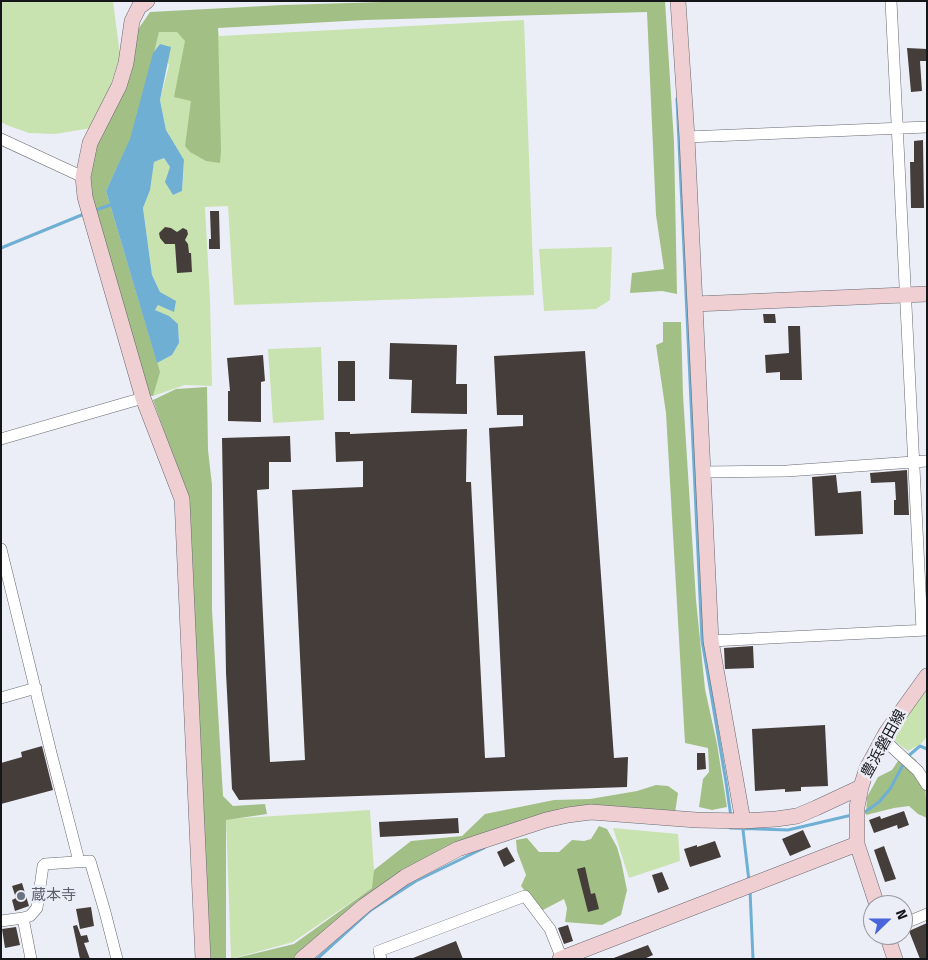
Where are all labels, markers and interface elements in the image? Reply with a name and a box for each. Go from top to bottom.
street label: 豊浜磐田線 [858,707,910,781]
place label: 蔵本寺 [31,887,76,905]
marker: 蔵本寺 [15,890,27,902]
north arrow [863,895,913,945]
text: N [892,907,911,922]

